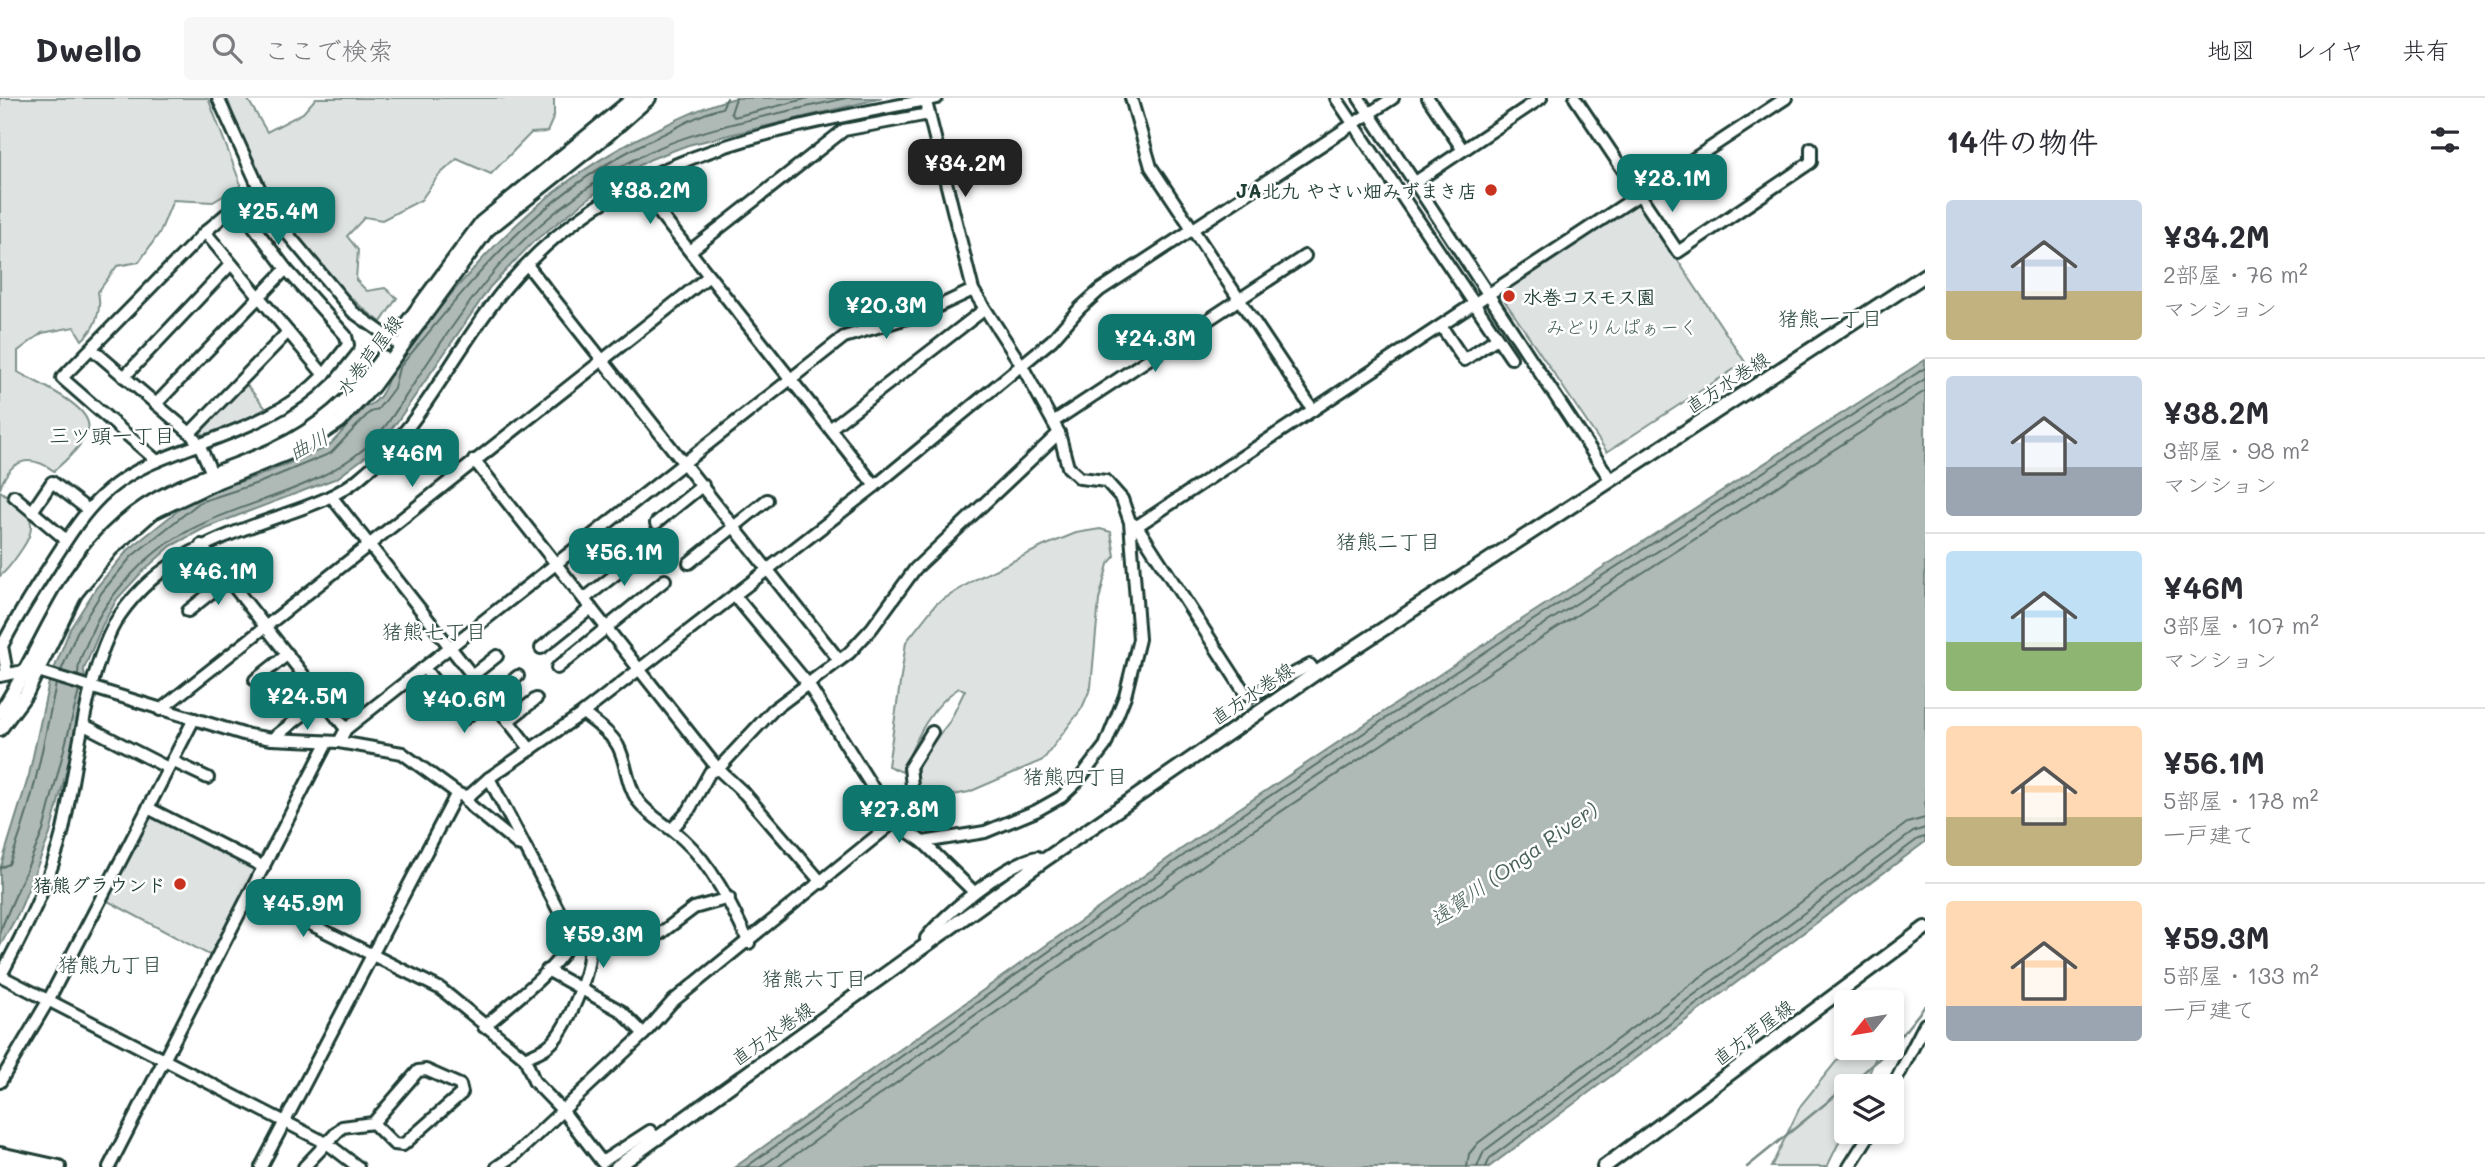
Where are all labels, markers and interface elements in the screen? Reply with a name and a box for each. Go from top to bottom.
search box [184,17,674,80]
text: Dwello [35,27,142,70]
icon: search [208,29,246,67]
text: ここで検索 [264,33,394,67]
text: 地図 [2207,34,2255,65]
text: レイヤ [2293,34,2364,65]
text: 共有 [2402,34,2450,65]
text: 14件の物件 [1946,121,2098,161]
icon: filters [2426,121,2464,159]
pin: ¥34.2M [908,140,1022,199]
text: ¥34.2M [924,147,1006,177]
pin: ¥28.1M [1615,155,1729,214]
text: ¥28.1M [1633,162,1711,192]
pin: ¥38.2M [593,166,707,226]
text: ¥38.2M [609,174,691,204]
place label: JA北九 やさい畑みずまき店 [1236,178,1477,203]
marker: JA北九 やさい畑みずまき店 [1483,182,1499,198]
pin: ¥25.4M [221,188,335,247]
text: ¥25.4M [237,195,319,225]
text: ¥34.2M [2163,216,2270,256]
icon: home [2002,228,2086,312]
text: 2部屋 · 76 m² [2163,259,2308,289]
pin: ¥20.3M [829,282,943,341]
place label: 水巻コスモス園 [1523,284,1655,309]
marker: 水巻コスモス園 [1501,288,1517,304]
text: ¥20.3M [845,289,927,319]
text: マンション [2163,293,2277,323]
district label: 猪熊一丁目 [1778,304,1883,331]
street label: 水巻芦屋線 [330,310,408,400]
pin: ¥24.3M [1098,314,1212,374]
park label: みどりんぱぁーく [1546,314,1698,339]
text: ¥24.3M [1114,322,1196,352]
street label: 直方水巻線 [1680,346,1774,418]
text: ¥38.2M [2163,392,2270,432]
icon: home [2002,404,2086,488]
district label: 三ツ頭一丁目 [49,421,175,448]
water label: 曲川 [283,422,333,466]
pin: ¥46M [371,430,453,489]
text: 3部屋 · 98 m² [2163,435,2309,465]
text: ¥46M [381,437,443,467]
text: マンション [2163,469,2277,499]
district label: 猪熊二丁目 [1336,527,1441,554]
pin: ¥56.1M [567,528,681,588]
text: ¥56.1M [585,536,663,566]
pin: ¥46.1M [161,547,275,607]
text: ¥46.1M [178,555,258,585]
text: ¥46M [2163,567,2244,607]
icon: home [2002,579,2086,663]
text: 3部屋 · 107 m² [2163,610,2319,640]
district label: 猪熊七丁目 [382,617,487,644]
text: マンション [2163,644,2277,674]
street label: 直方水巻線 [1206,656,1298,730]
pin: ¥24.5M [250,672,364,732]
pin: ¥40.6M [407,676,521,735]
text: ¥24.5M [266,680,348,710]
text: ¥40.6M [422,683,506,713]
text: ¥56.1M [2163,742,2265,782]
icon: home [2002,754,2086,838]
district label: 猪熊四丁目 [1023,762,1128,789]
text: 5部屋 · 178 m² [2163,785,2319,815]
pin: ¥27.8M [842,786,956,845]
text: ¥27.8M [859,793,939,823]
water label: 遠賀川 (Onga River) [1424,795,1602,931]
text: 一戸建て [2163,819,2255,849]
place label: 猪熊グラウンド [33,872,166,897]
marker: 猪熊グラウンド [172,876,188,892]
pin: ¥45.9M [246,880,360,939]
text: ¥45.9M [262,887,344,917]
pin: ¥59.3M [546,910,660,970]
text: ¥59.3M [2163,917,2270,957]
text: ¥59.3M [562,918,644,948]
icon: home [2002,929,2086,1013]
district label: 猪熊九丁目 [58,950,163,977]
text: 5部屋 · 133 m² [2163,960,2319,990]
district label: 猪熊六丁目 [762,964,867,991]
north arrow [1834,990,1904,1060]
map controls [1834,990,1904,1144]
street label: 直方芦屋線 [1708,993,1798,1071]
text: 一戸建て [2163,994,2255,1024]
street label: 直方水巻線 [726,996,818,1070]
button: layers [1834,1074,1904,1144]

